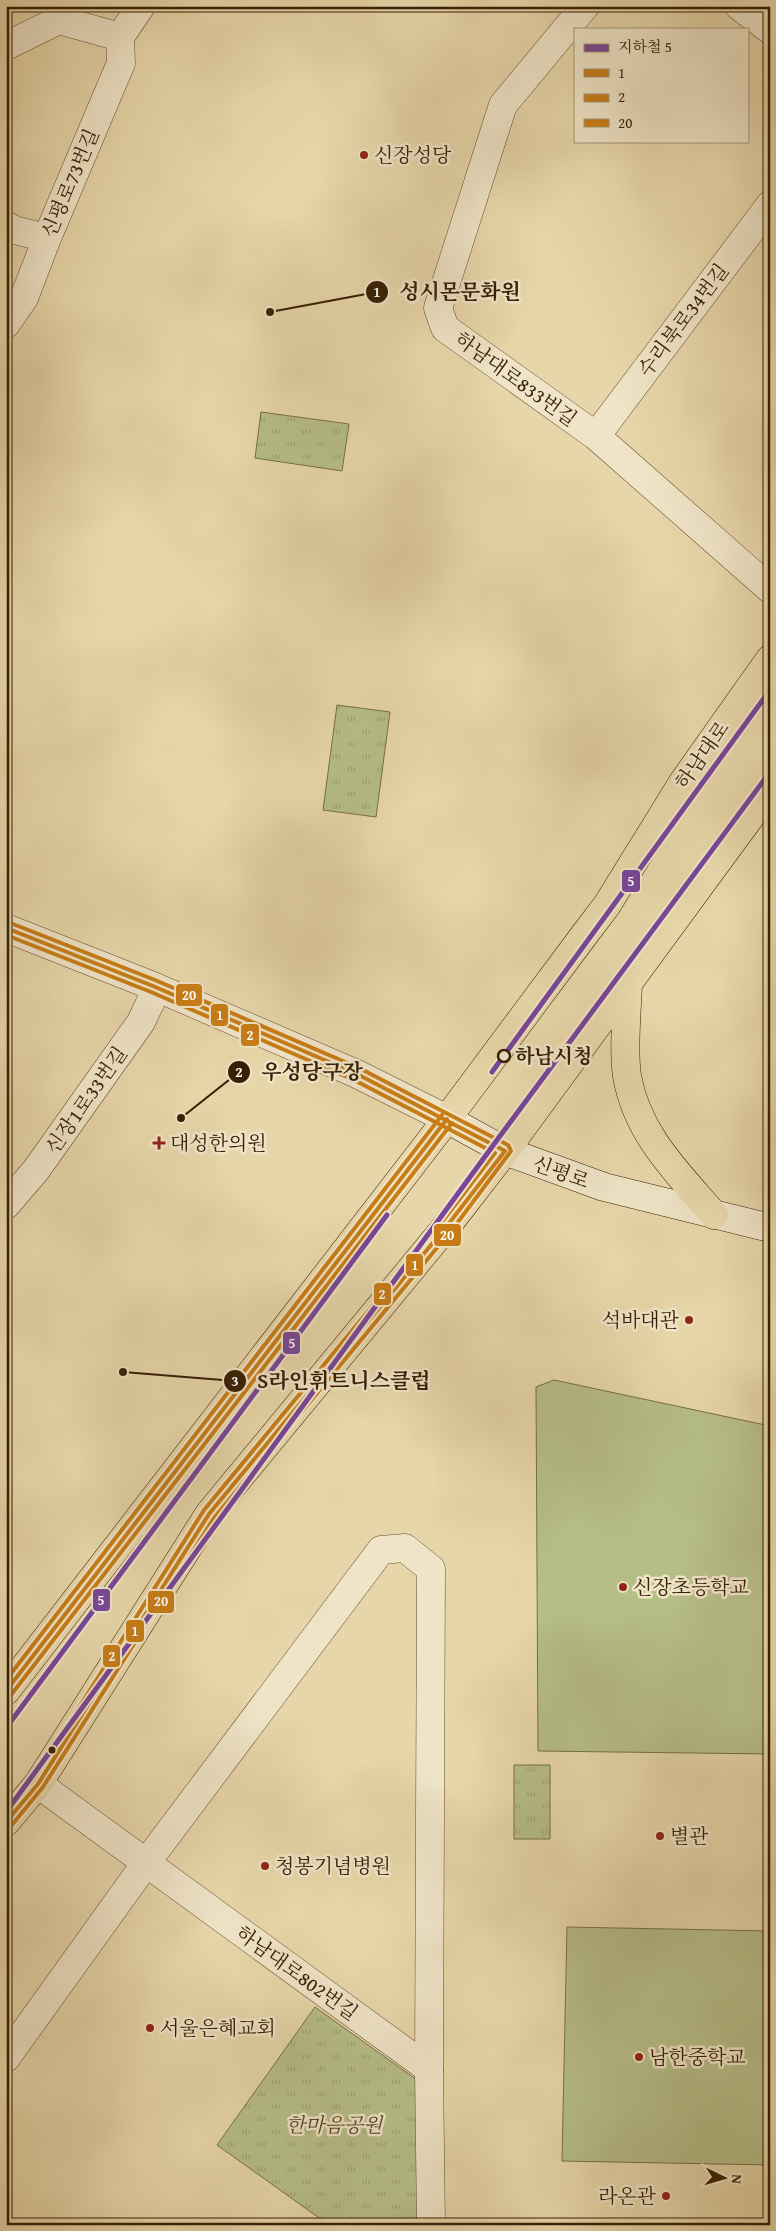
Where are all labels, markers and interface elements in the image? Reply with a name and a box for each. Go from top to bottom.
legend [574,28,748,142]
text: 지하철 5 [618,36,672,57]
text: 1 [618,62,625,83]
text: 2 [618,86,625,107]
text: 20 [618,112,632,133]
street label: 신평로73번길 [34,124,106,242]
place label: 신장성당 [374,140,452,169]
marker: 신장성당 [358,149,370,161]
street label: 수리북로34번길 [630,257,735,382]
callout: 성시몬문화원 [364,274,531,310]
text: 성시몬문화원 [399,276,521,307]
text: 1 [373,281,381,302]
street label: 하남대로833번길 [449,324,583,433]
street label: 하남대로 [668,715,736,795]
line badge: 5 [621,869,641,893]
text: 5 [627,871,635,891]
line badge: 20 [175,983,203,1007]
text: 20 [182,985,196,1005]
line badge: 1 [210,1003,229,1027]
text: 1 [216,1005,224,1025]
line badge: 2 [240,1023,260,1047]
text: 2 [246,1025,254,1045]
street label: 신장1로33번길 [38,1040,133,1159]
place label: 하남시청 [515,1041,592,1070]
marker: 하남시청 [497,1049,511,1063]
callout: 우성당구장 [226,1054,373,1090]
text: 우성당구장 [261,1056,363,1087]
text: 2 [235,1061,243,1082]
place label: 대성한의원 [170,1128,267,1157]
marker: 대성한의원 [152,1136,166,1150]
street label: 신평로 [529,1148,593,1195]
line badge: 20 [433,1223,462,1247]
text: 20 [440,1225,454,1245]
line badge: 1 [405,1253,424,1277]
text: 1 [411,1255,419,1275]
line badge: 2 [373,1282,392,1306]
text: 2 [378,1284,386,1304]
place label: 석바대관 [602,1305,680,1334]
marker: 석바대관 [683,1314,695,1326]
line badge: 5 [282,1331,301,1355]
text: 5 [288,1333,296,1353]
callout: S라인휘트니스클럽 [222,1363,441,1399]
text: S라인휘트니스클럽 [257,1365,431,1396]
text: 3 [231,1370,239,1391]
place label: 신장초등학교 [633,1572,750,1601]
marker: 신장초등학교 [617,1581,629,1593]
line badge: 5 [92,1588,111,1612]
text: 5 [97,1590,105,1610]
line badge: 20 [147,1590,175,1614]
text: 20 [154,1591,168,1611]
line badge: 1 [125,1619,145,1643]
text: 1 [131,1621,139,1641]
line badge: 2 [102,1644,121,1668]
text: 2 [108,1646,116,1666]
unlabelled marker [47,1745,57,1755]
place label: 별관 [670,1821,709,1850]
marker: 별관 [654,1830,666,1842]
place label: 청봉기념병원 [275,1851,391,1880]
marker: 청봉기념병원 [259,1860,271,1872]
street label: 하남대로802번길 [230,1918,364,2027]
place label: 서울은혜교회 [160,2013,276,2042]
marker: 서울은혜교회 [144,2022,156,2034]
place label: 남한중학교 [649,2042,746,2071]
marker: 남한중학교 [633,2051,645,2063]
park label: 한마음공원 [286,2110,384,2139]
north arrow [698,2154,748,2204]
text: N [727,2174,747,2185]
place label: 라온관 [598,2181,657,2210]
marker: 라온관 [660,2190,672,2202]

